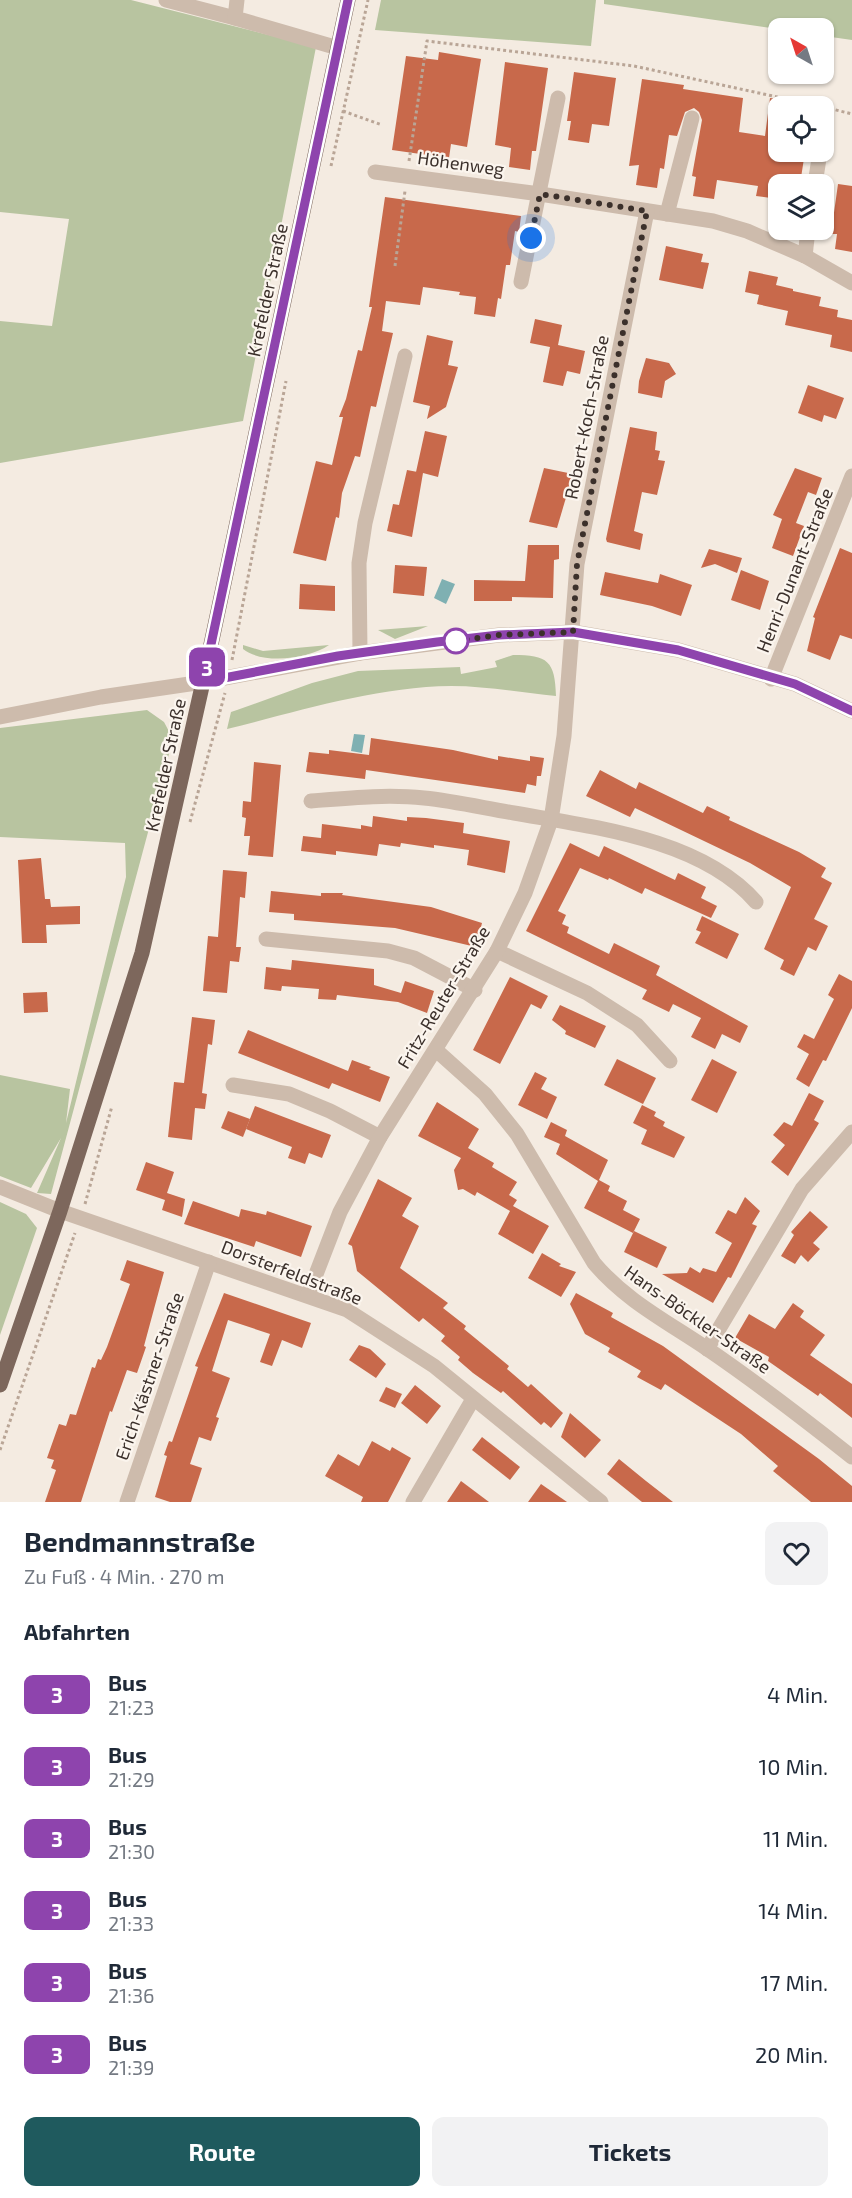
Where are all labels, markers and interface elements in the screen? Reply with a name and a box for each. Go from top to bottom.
north arrow [768,18,834,84]
map controls [768,18,834,240]
button: locate [768,96,834,162]
street label: Höhenweg [416,146,506,180]
button: layers [768,174,834,240]
street label: Krefelder Straße [242,221,292,359]
your location [516,223,546,253]
street label: Robert-Koch-Straße [559,333,613,501]
street label: Henri-Dunant-Straße [751,485,837,655]
unlabelled marker [443,628,469,654]
line badge: 3 [188,648,226,686]
text: 3 [201,655,213,680]
street label: Krefelder Straße [140,696,190,834]
street label: Fritz-Reuter-Straße [392,922,494,1072]
street label: Dorsterfeldstraße [218,1235,366,1309]
street label: Hans-Böckler-Straße [620,1260,776,1378]
street label: Erich-Kästner-Straße [110,1289,188,1463]
button: heart [765,1522,828,1585]
text: Bendmannstraße [24,1524,255,1558]
text: Zu Fuß · 4 Min. · 270 m [24,1564,224,1588]
text: Abfahrten [24,1618,130,1644]
text: Bus [108,1669,147,1695]
text: 4 Min. [767,1681,828,1707]
text: 3 [51,1682,63,1707]
text: 21:23 [108,1695,154,1719]
text: Bus [108,1741,147,1767]
text: 10 Min. [759,1753,828,1779]
text: 3 [51,1754,63,1779]
text: 21:29 [108,1767,155,1791]
text: Bus [108,1813,147,1839]
text: 11 Min. [763,1825,828,1851]
text: 3 [51,1826,63,1851]
text: 21:30 [108,1839,155,1863]
text: Bus [108,1885,147,1911]
text: 14 Min. [758,1897,828,1923]
text: 3 [51,1898,63,1923]
text: 21:33 [108,1911,154,1935]
text: Bus [108,1957,147,1983]
text: 17 Min. [761,1969,828,1995]
text: 3 [51,1970,63,1995]
text: 21:36 [108,1983,154,2007]
text: Bus [108,2029,147,2055]
text: 20 Min. [755,2041,828,2067]
text: 3 [51,2042,63,2067]
text: 21:39 [108,2055,154,2079]
button: Route [24,2117,420,2186]
button: Tickets [432,2117,828,2186]

